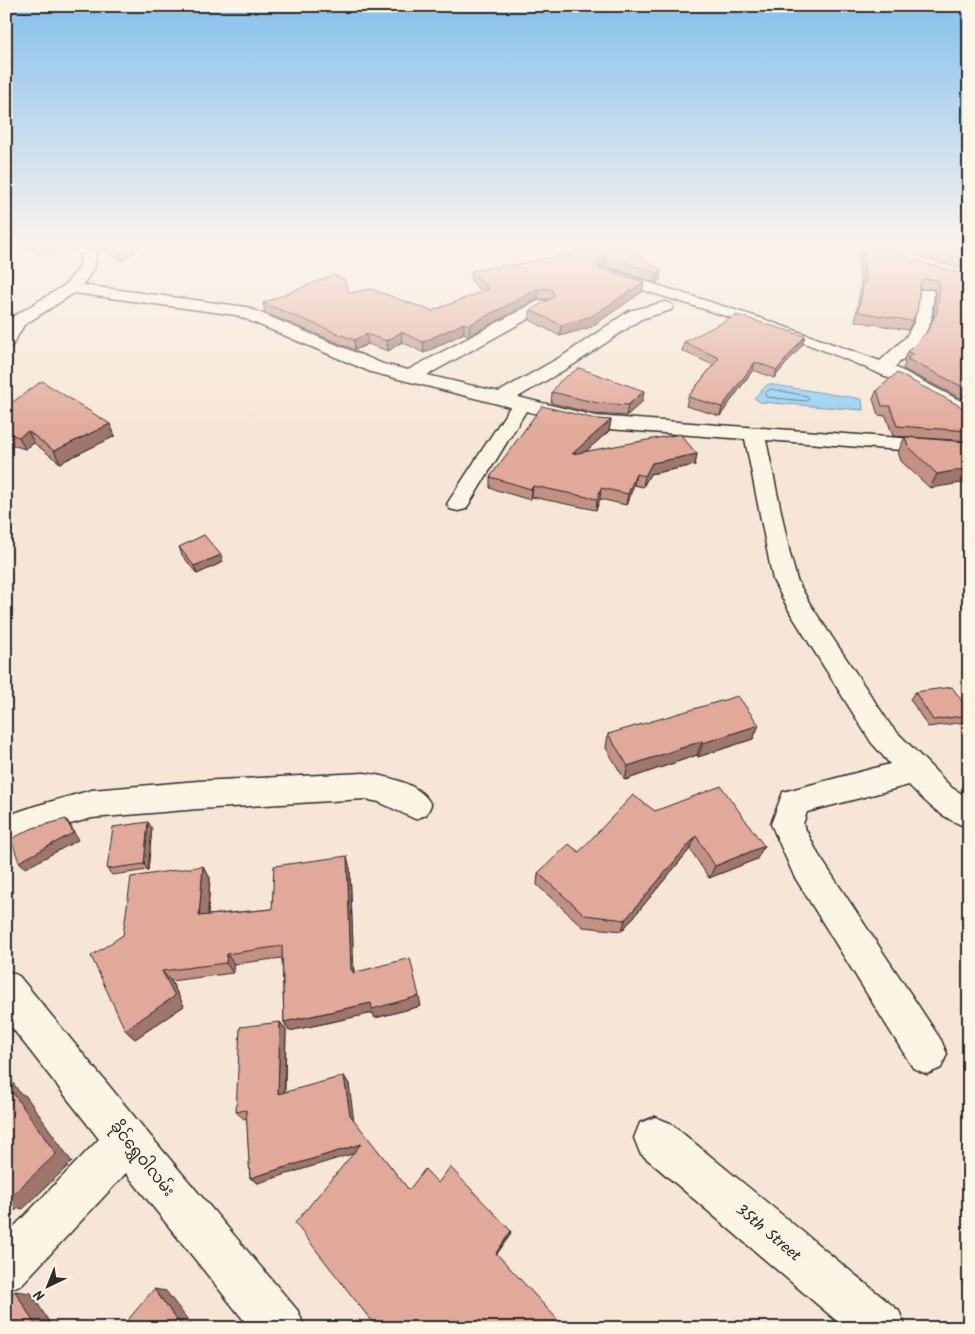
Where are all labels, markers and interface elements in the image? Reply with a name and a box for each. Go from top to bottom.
street label: ခိုင်ရွှေဝါလမ်း [103,1116,181,1203]
street label: 35th Street [730,1198,807,1269]
north arrow [22,1262,72,1312]
text: N [29,1284,51,1306]

